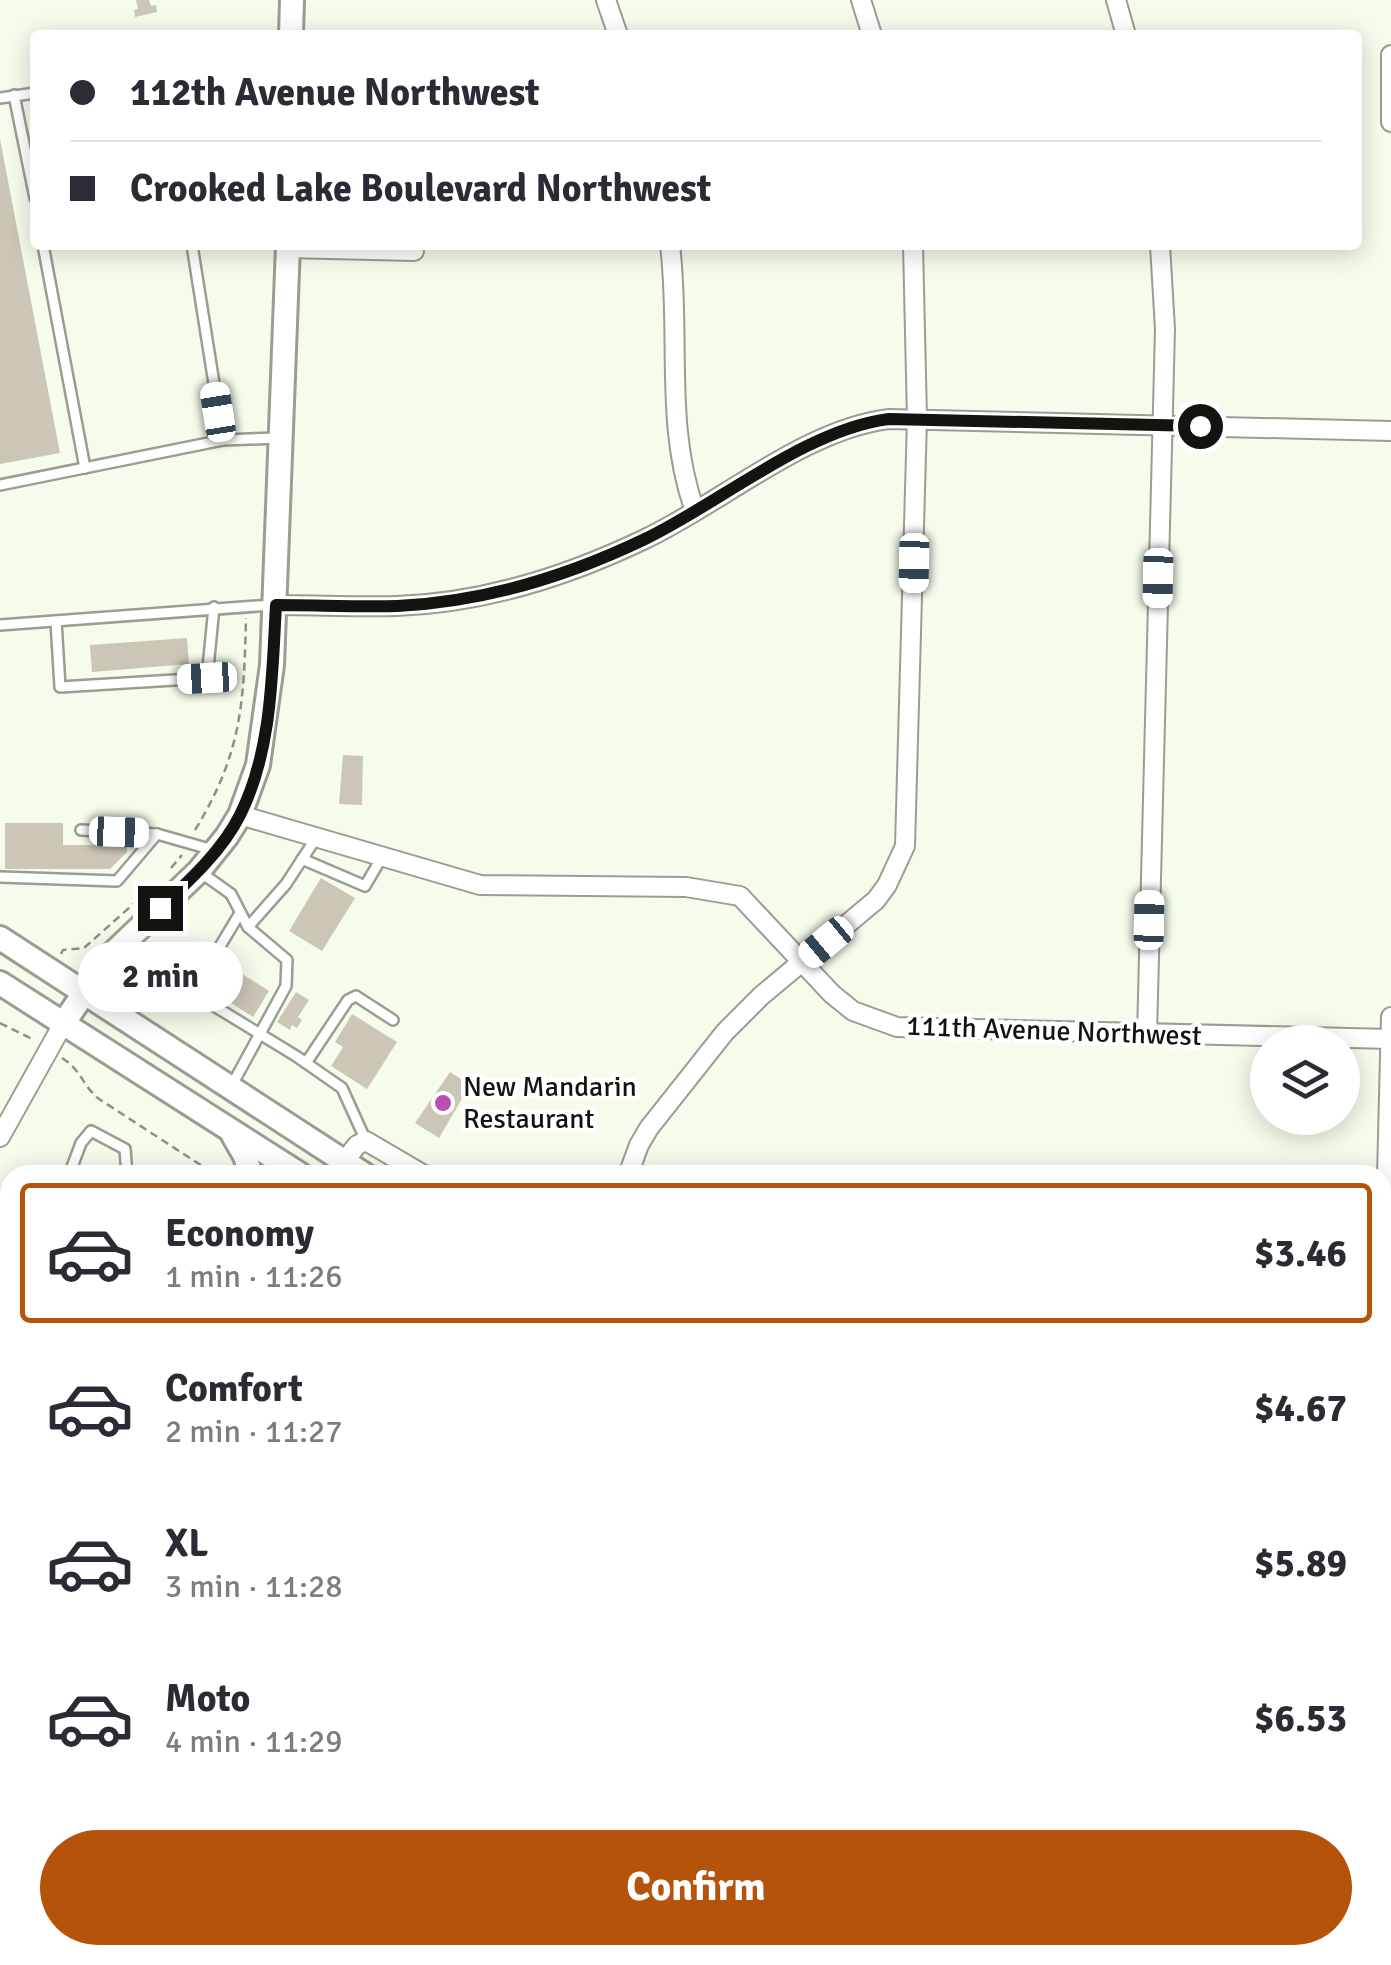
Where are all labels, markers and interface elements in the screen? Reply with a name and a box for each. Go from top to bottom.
text: 112th Avenue Northwest [130,69,540,116]
text: Crooked Lake Boulevard Northwest [130,165,711,212]
car [198,380,238,444]
route start [1178,404,1223,449]
car [898,533,930,593]
car [1142,548,1174,608]
car [176,661,238,695]
car [88,816,150,848]
route end [138,886,183,931]
car [1133,890,1165,950]
car [793,911,859,973]
callout: 2 min [78,943,242,1013]
text: 2 min [122,957,199,996]
street label: 111th Avenue Northwest [906,1009,1202,1053]
map controls [1250,1025,1360,1135]
button: layers [1250,1025,1360,1135]
place label: New Mandarin Restaurant [463,1070,637,1136]
marker: New Mandarin Restaurant [432,1092,454,1114]
icon: car [45,1208,135,1298]
text: Economy [165,1210,314,1257]
text: $3.46 [1254,1230,1347,1277]
text: 1 min · 11:26 [165,1257,343,1296]
icon: car [45,1363,135,1453]
text: Comfort [165,1365,303,1412]
text: $4.67 [1254,1385,1347,1432]
text: 2 min · 11:27 [165,1412,343,1451]
icon: car [45,1518,135,1608]
text: XL [165,1520,208,1567]
text: $5.89 [1254,1540,1347,1587]
text: 3 min · 11:28 [165,1567,343,1606]
icon: car [45,1673,135,1763]
text: Moto [165,1675,250,1722]
text: $6.53 [1254,1695,1347,1742]
text: 4 min · 11:29 [165,1722,343,1761]
button: Confirm [40,1830,1352,1945]

